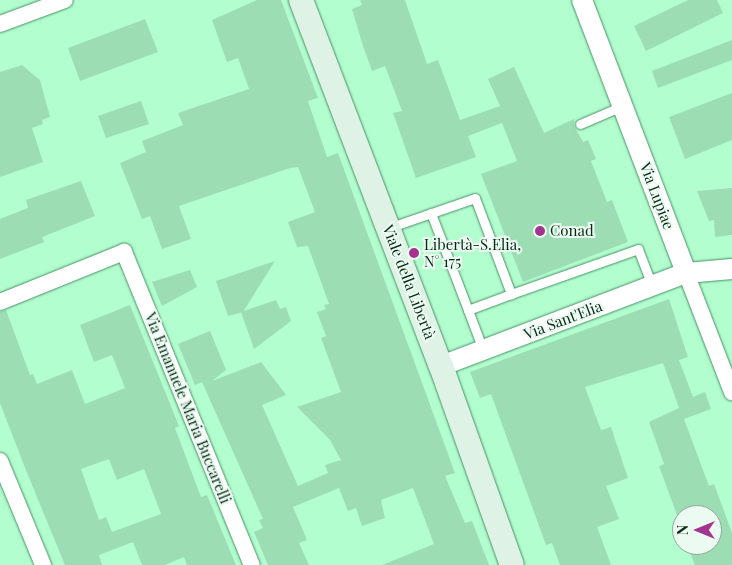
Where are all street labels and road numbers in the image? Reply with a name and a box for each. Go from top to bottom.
street label: Via Lupiae [636,160,678,232]
street label: Viale della Libertà [379,222,439,342]
street label: Via Sant'Elia [521,297,605,343]
street label: Via Emanuele Maria Buccarelli [141,310,235,506]

